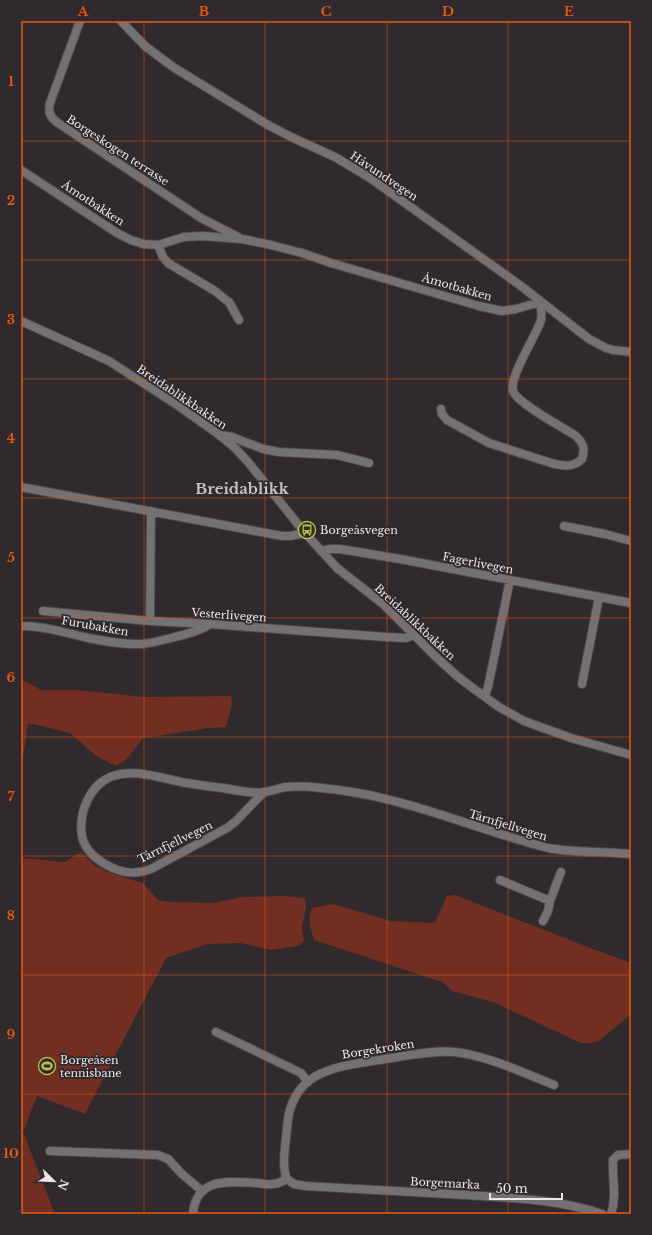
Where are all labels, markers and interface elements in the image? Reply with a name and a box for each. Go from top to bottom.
text: A [77,3,89,20]
text: B [199,3,209,20]
text: C [321,3,332,20]
text: D [442,3,454,20]
text: E [564,3,574,20]
text: 1 [8,73,14,90]
street label: Borgeskogen terrasse [64,112,172,188]
street label: Håvundvegen [348,148,421,204]
street label: Åmotbakken [58,177,127,229]
text: 2 [7,192,15,209]
street label: Åmotbakken [420,270,494,304]
text: 3 [7,311,15,328]
street label: Breidablikkbakken [134,362,230,433]
text: 4 [7,430,16,447]
district label: Breidablikk [195,479,290,498]
bus stop icon: Borgeåsvegen [297,520,317,540]
place label: Borgeåsvegen [320,523,398,537]
text: 5 [7,549,15,566]
street label: Fagerlivegen [442,549,515,577]
street label: Breidablikkbakken [372,581,459,663]
street label: Vesterlivegen [190,605,267,625]
street label: Furubakken [60,613,130,639]
text: 6 [7,669,16,686]
text: 7 [8,788,15,805]
street label: Tårnfjellvegen [467,806,549,844]
street label: Tårnfjellvegen [135,818,215,866]
text: 8 [7,907,15,924]
text: 9 [7,1026,16,1043]
street label: Borgekroken [341,1036,416,1062]
place label: Borgeåsen tennisbane [60,1053,122,1080]
sports icon: Borgeåsen tennisbane [37,1056,57,1076]
text: 10 [3,1145,19,1162]
north arrow [34,1161,74,1201]
street label: Borgemarka [410,1174,481,1192]
scale bar [490,1175,562,1201]
text: N [54,1177,72,1193]
text: 50 m [496,1181,528,1196]

